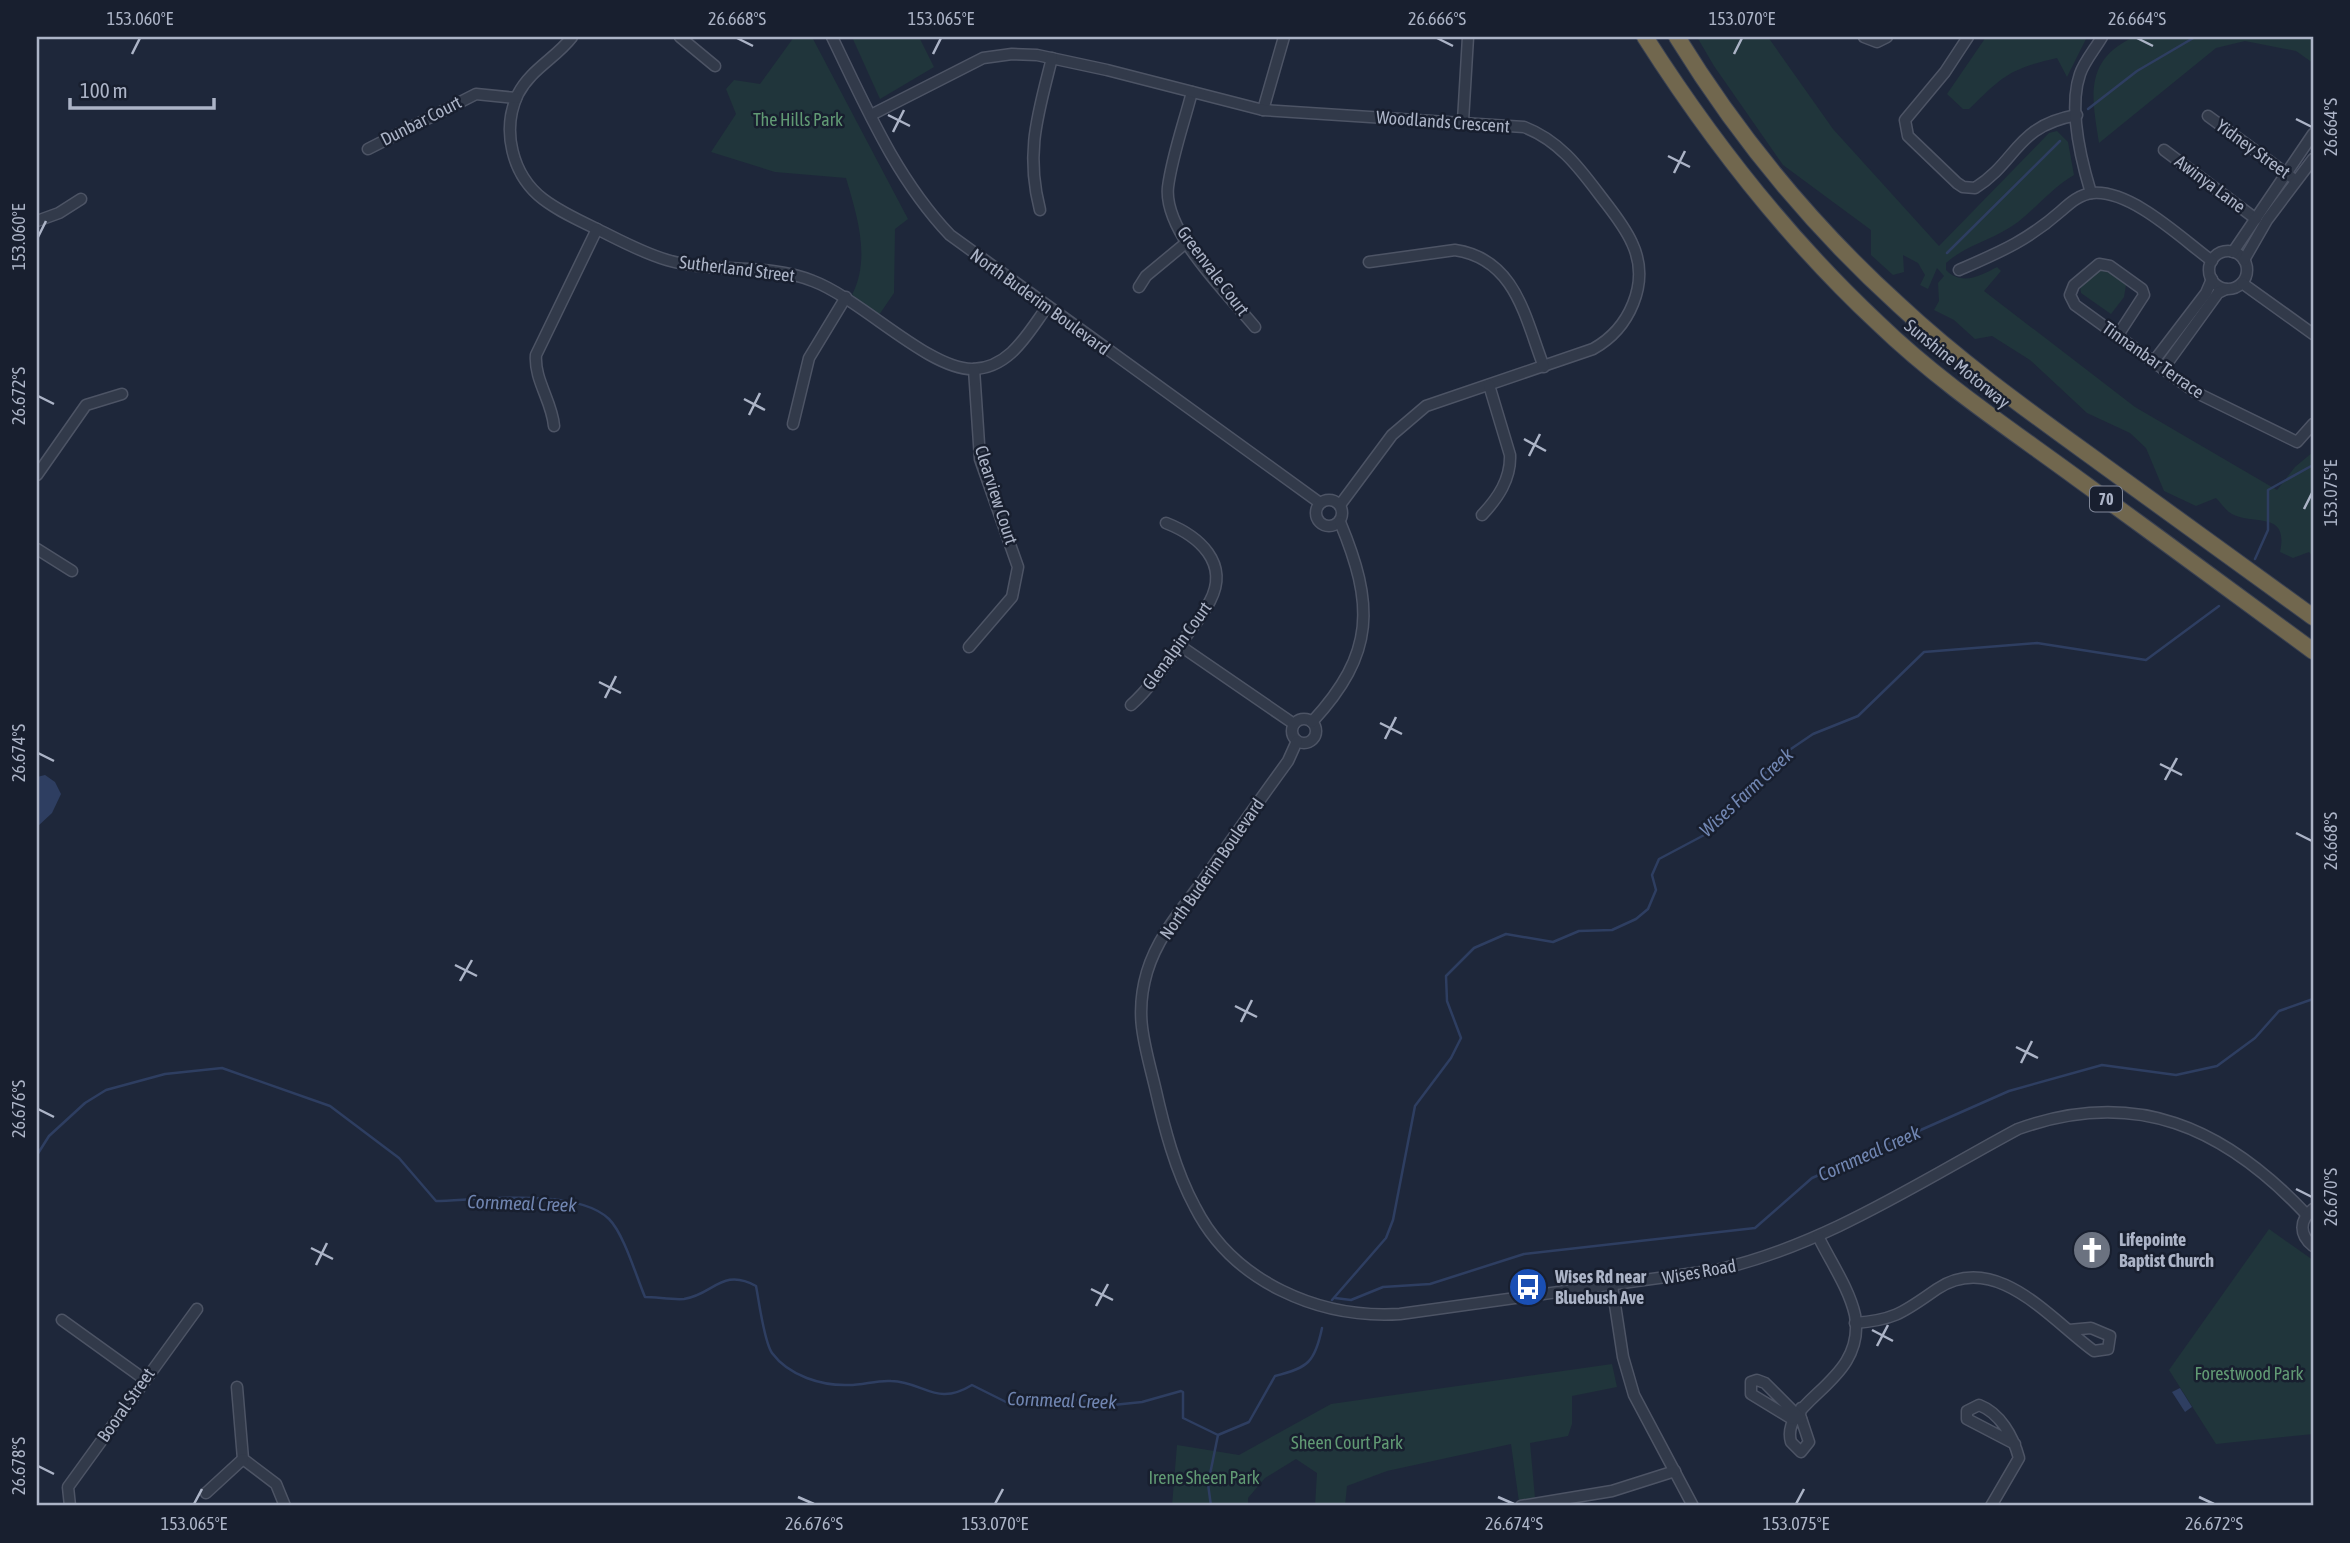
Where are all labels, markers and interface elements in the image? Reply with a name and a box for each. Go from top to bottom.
text: 153.060°E [107,8,174,29]
text: 26.668°S [708,8,766,29]
text: 153.065°E [908,8,975,29]
text: 26.666°S [1408,8,1466,29]
text: 153.070°E [1709,8,1776,29]
text: 26.664°S [2108,8,2166,29]
scale bar [70,66,214,110]
text: 100 m [80,78,128,102]
street label: Dunbar Court [377,91,465,150]
text: 26.664°S [2320,98,2341,156]
street label: Woodlands Crescent [1376,106,1511,137]
park label: The Hills Park [753,109,843,130]
street label: Yidney Street [2212,115,2294,182]
street label: Awinya Lane [2171,150,2250,217]
text: 153.060°E [8,203,29,270]
street label: Greenvale Court [1173,222,1254,319]
street label: North Buderim Boulevard [967,244,1114,359]
street label: Sutherland Street [678,251,796,286]
street label: Sunshine Motorway [1900,315,2014,412]
street label: Tinnanbar Terrace [2098,317,2208,402]
text: 26.672°S [8,367,29,425]
street label: Clearview Court [971,443,1022,547]
text: 153.075°E [2320,459,2341,526]
road number: 70 [2090,486,2122,512]
street label: Glenalpin Court [1138,598,1216,694]
text: 26.674°S [8,724,29,782]
water label: Wises Farm Creek [1695,743,1798,841]
street label: North Buderim Boulevard [1155,794,1268,943]
text: 26.668°S [2320,812,2341,870]
text: 26.676°S [8,1080,29,1138]
water label: Cornmeal Creek [1814,1120,1924,1185]
text: 26.670°S [2320,1168,2341,1226]
water label: Cornmeal Creek [467,1190,578,1216]
church icon: Lifepointe Baptist Church [2071,1229,2113,1271]
place label: Lifepointe Baptist Church [2119,1229,2214,1271]
street label: Wises Road [1660,1255,1738,1288]
bus stop icon: Wises Rd near Bluebush Ave [1507,1266,1549,1308]
place label: Wises Rd near Bluebush Ave [1554,1266,1647,1308]
park label: Forestwood Park [2195,1363,2304,1384]
street label: Booral Street [92,1364,159,1446]
water label: Cornmeal Creek [1007,1387,1118,1413]
park label: Sheen Court Park [1291,1432,1403,1453]
text: 26.678°S [8,1437,29,1495]
park label: Irene Sheen Park [1148,1467,1260,1488]
text: 153.065°E [161,1513,228,1534]
text: 26.676°S [785,1513,843,1534]
text: 153.070°E [962,1513,1029,1534]
text: 26.674°S [1485,1513,1543,1534]
text: 153.075°E [1763,1513,1830,1534]
text: 26.672°S [2185,1513,2243,1534]

